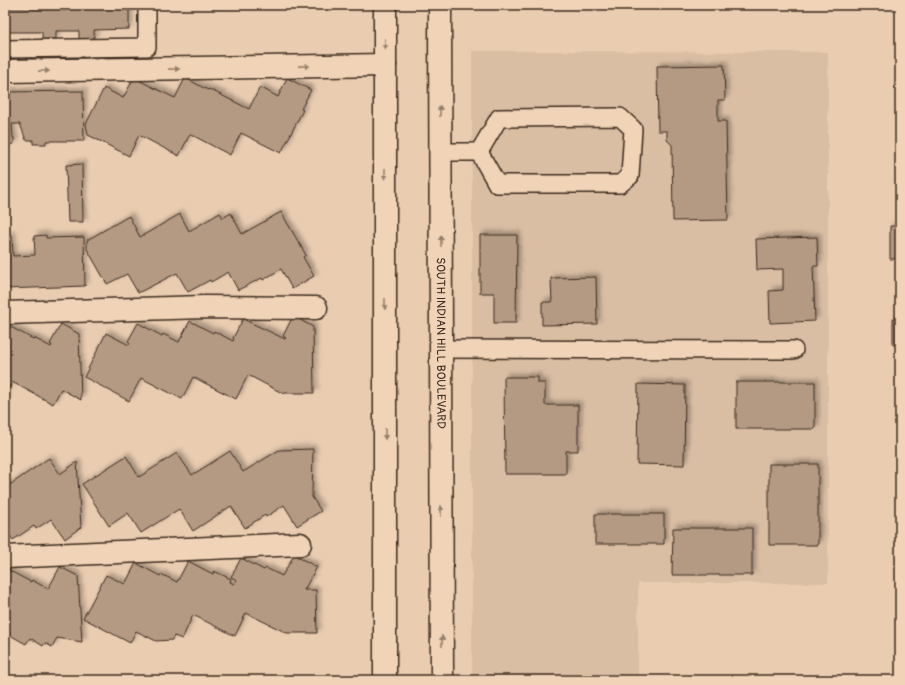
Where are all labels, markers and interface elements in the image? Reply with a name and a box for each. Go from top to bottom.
one-way arrow [382,38,388,51]
one-way arrow [298,63,310,70]
one-way arrow [168,66,181,72]
one-way arrow [38,68,51,74]
one-way arrow [437,104,443,117]
one-way arrow [382,168,388,181]
one-way arrow [438,234,444,247]
street label: SOUTH INDIAN HILL BOULEVARD [433,257,449,429]
one-way arrow [382,298,388,311]
one-way arrow [382,428,388,441]
one-way arrow [438,504,444,517]
one-way arrow [439,634,445,647]

